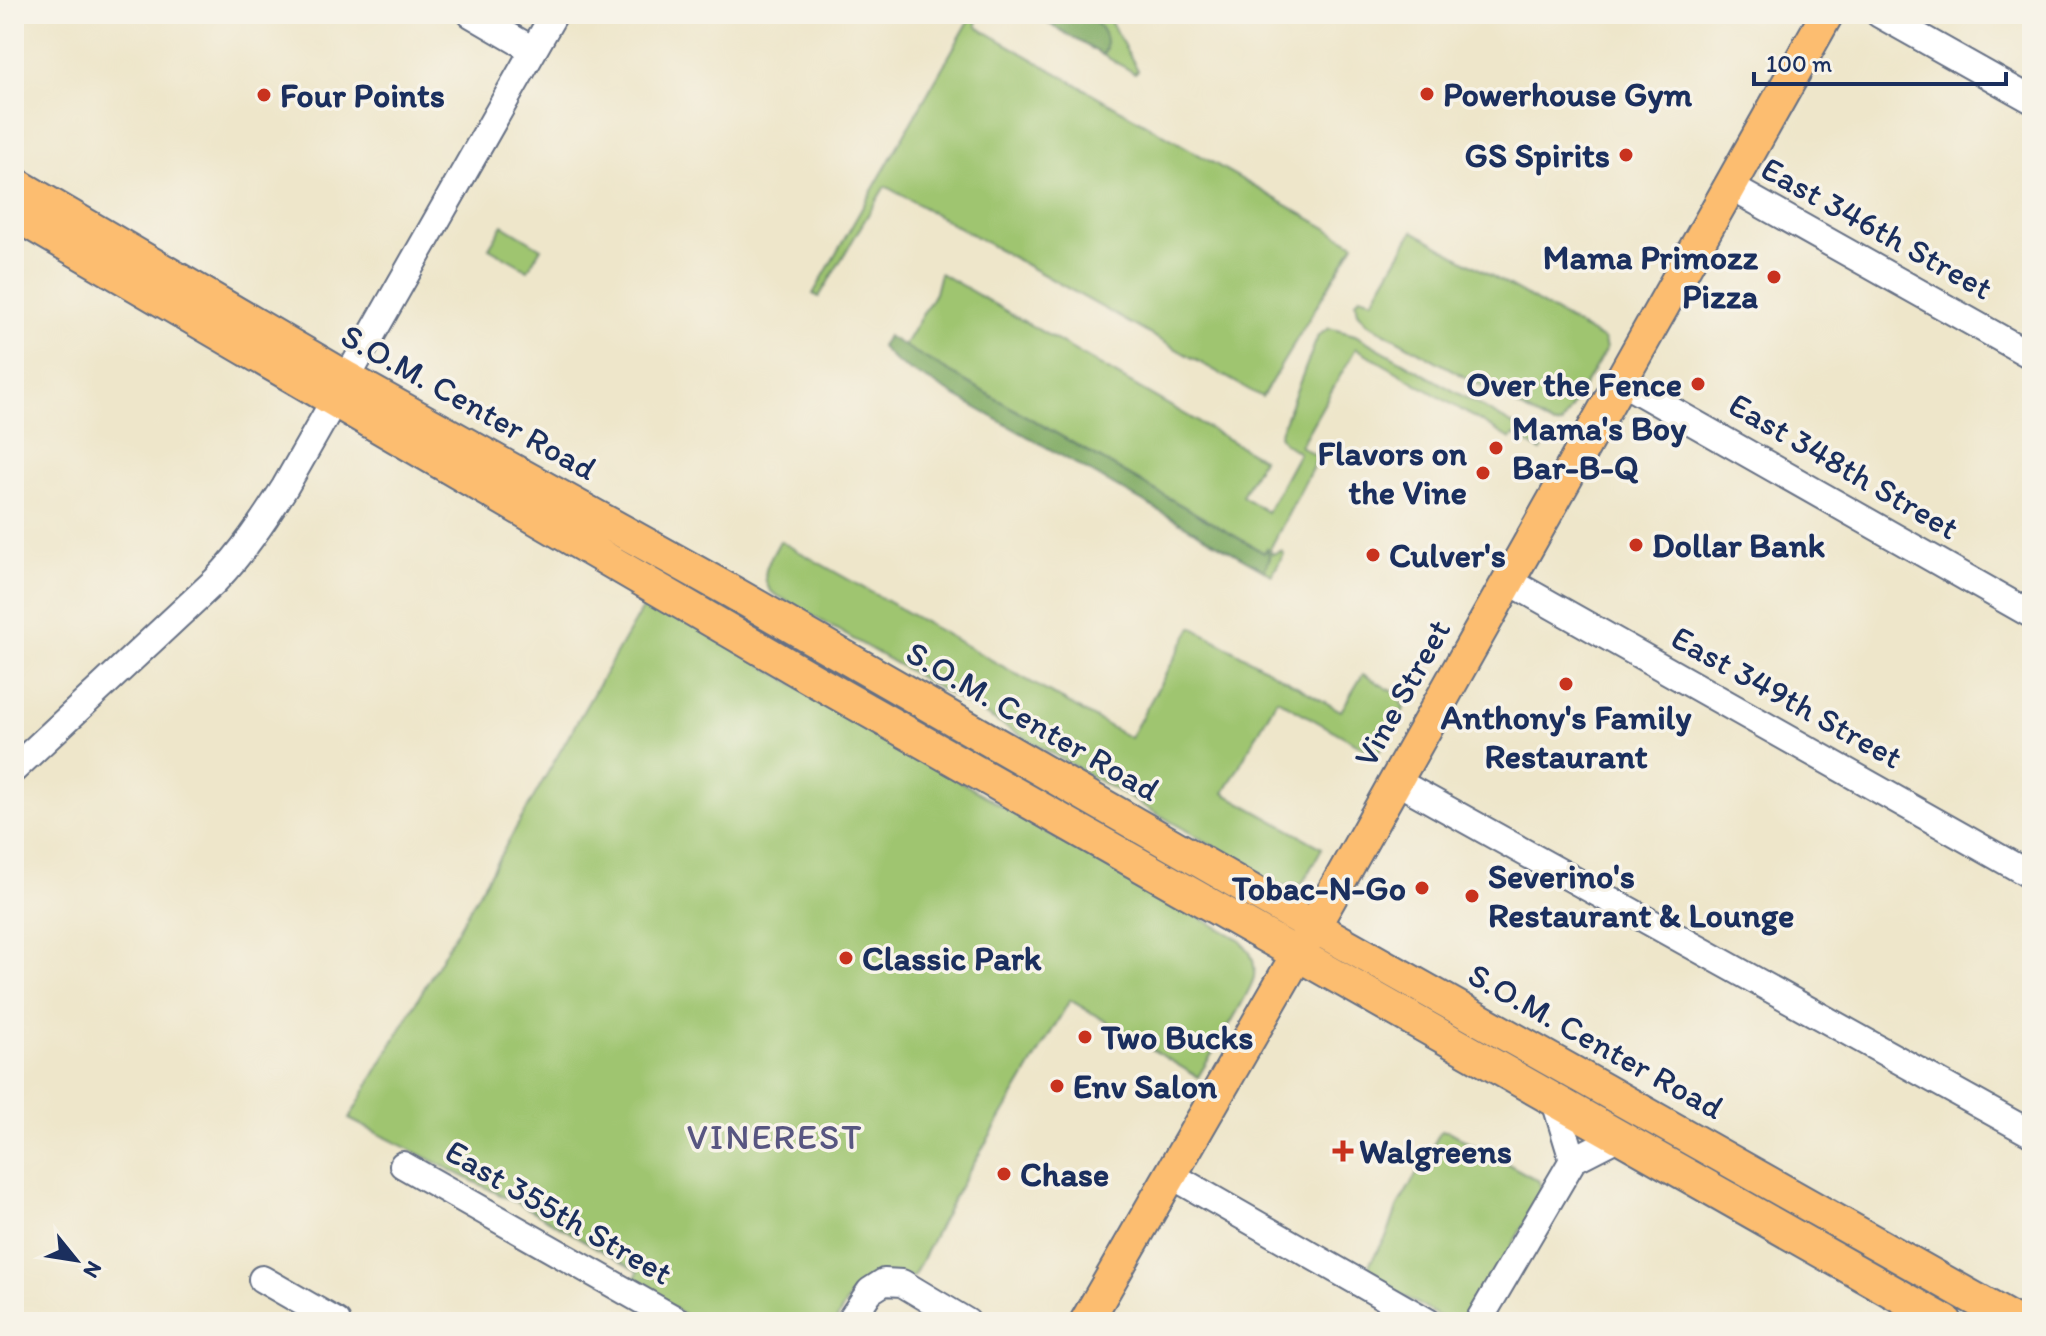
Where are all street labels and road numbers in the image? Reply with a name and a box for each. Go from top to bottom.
street label: East 346th Street [1754,147,2000,309]
street label: S.O.M. Center Road [334,315,604,489]
street label: East 348th Street [1722,384,1966,548]
street label: Vine Street [1345,612,1459,774]
street label: East 349th Street [1664,617,1910,777]
street label: S.O.M. Center Road [899,632,1167,810]
street label: S.O.M. Center Road [1461,954,1731,1128]
street label: East 355th Street [438,1130,680,1294]

